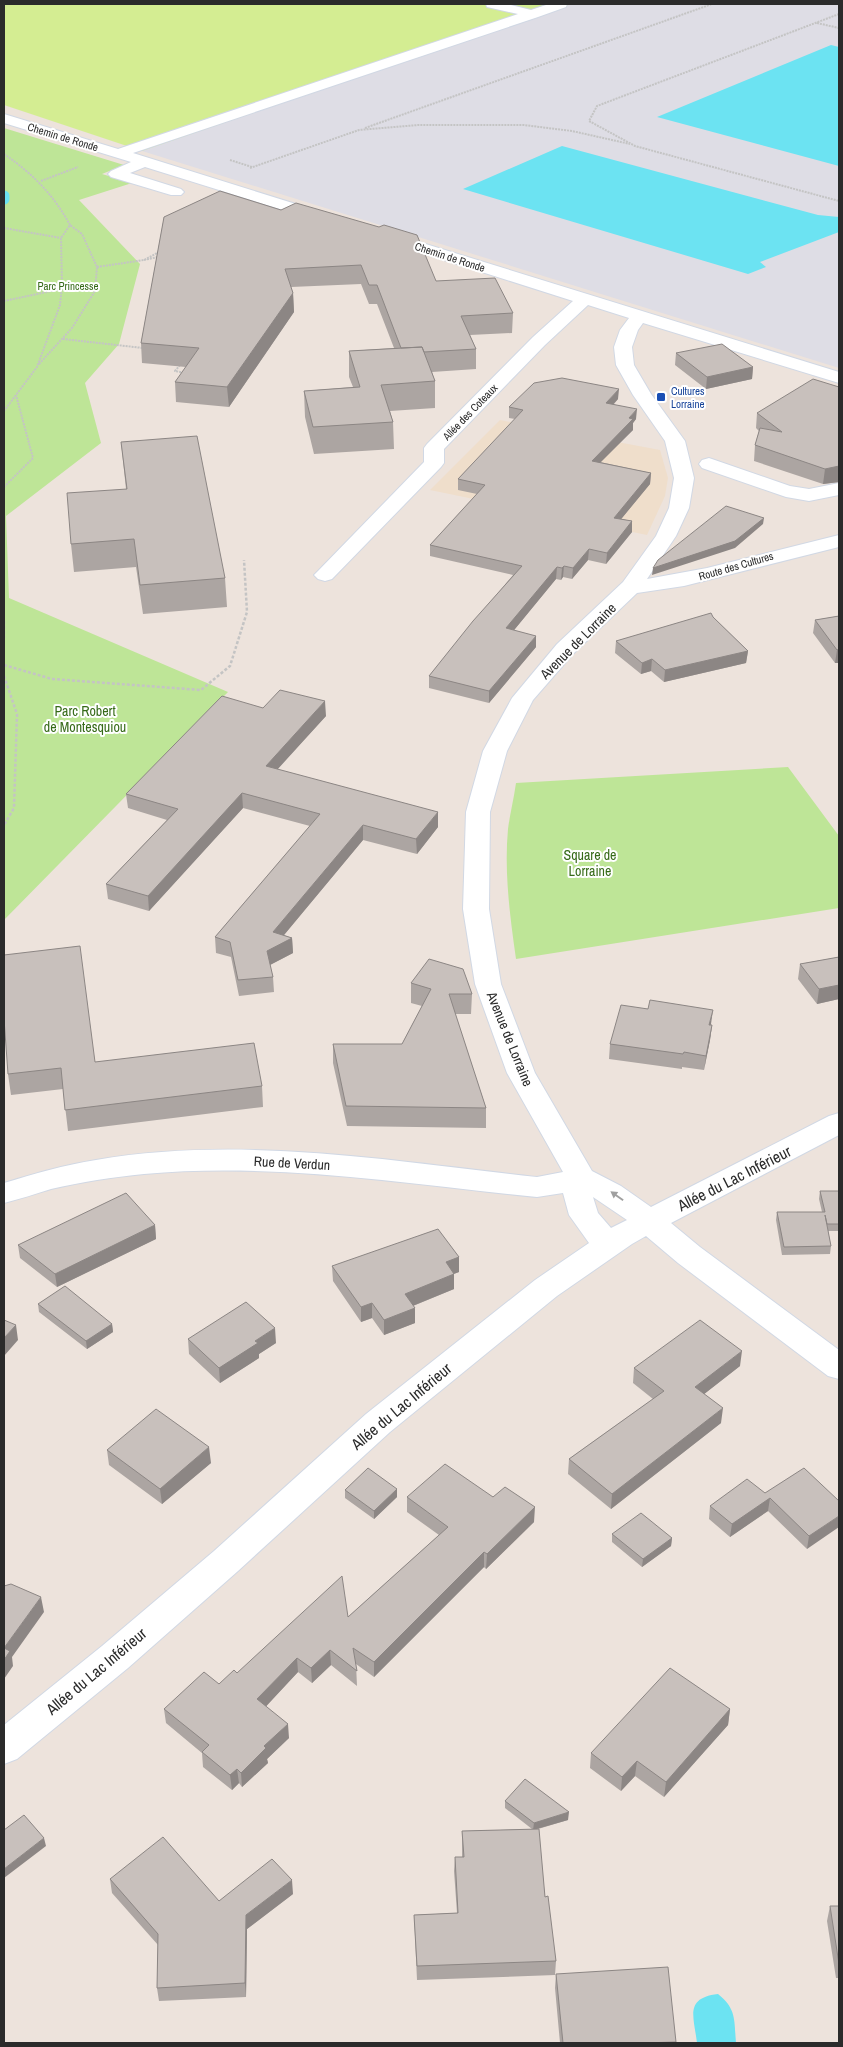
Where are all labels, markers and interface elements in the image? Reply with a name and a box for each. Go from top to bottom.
street label: Chemin de Ronde [26,120,100,154]
street label: Chemin de Ronde [413,239,487,275]
park label: Parc Princesse [37,279,99,293]
street label: Allée des Coteaux [439,380,501,444]
place label: Cultures Lorraine [671,384,705,411]
marker: Cultures Lorraine [655,391,667,403]
street label: Route des Cultures [697,548,776,583]
street label: Avenue de Lorraine [535,599,620,684]
park label: Parc Robert de Montesquiou [44,702,126,736]
park label: Square de Lorraine [564,846,616,880]
street label: Avenue de Lorraine [482,988,537,1089]
street label: Allée du Lac Inférieur [673,1140,795,1217]
street label: Rue de Verdun [253,1152,331,1174]
one-way arrow [610,1192,623,1201]
street label: Allée du Lac Inférieur [345,1357,456,1455]
street label: Allée du Lac Inférieur [40,1622,151,1720]

